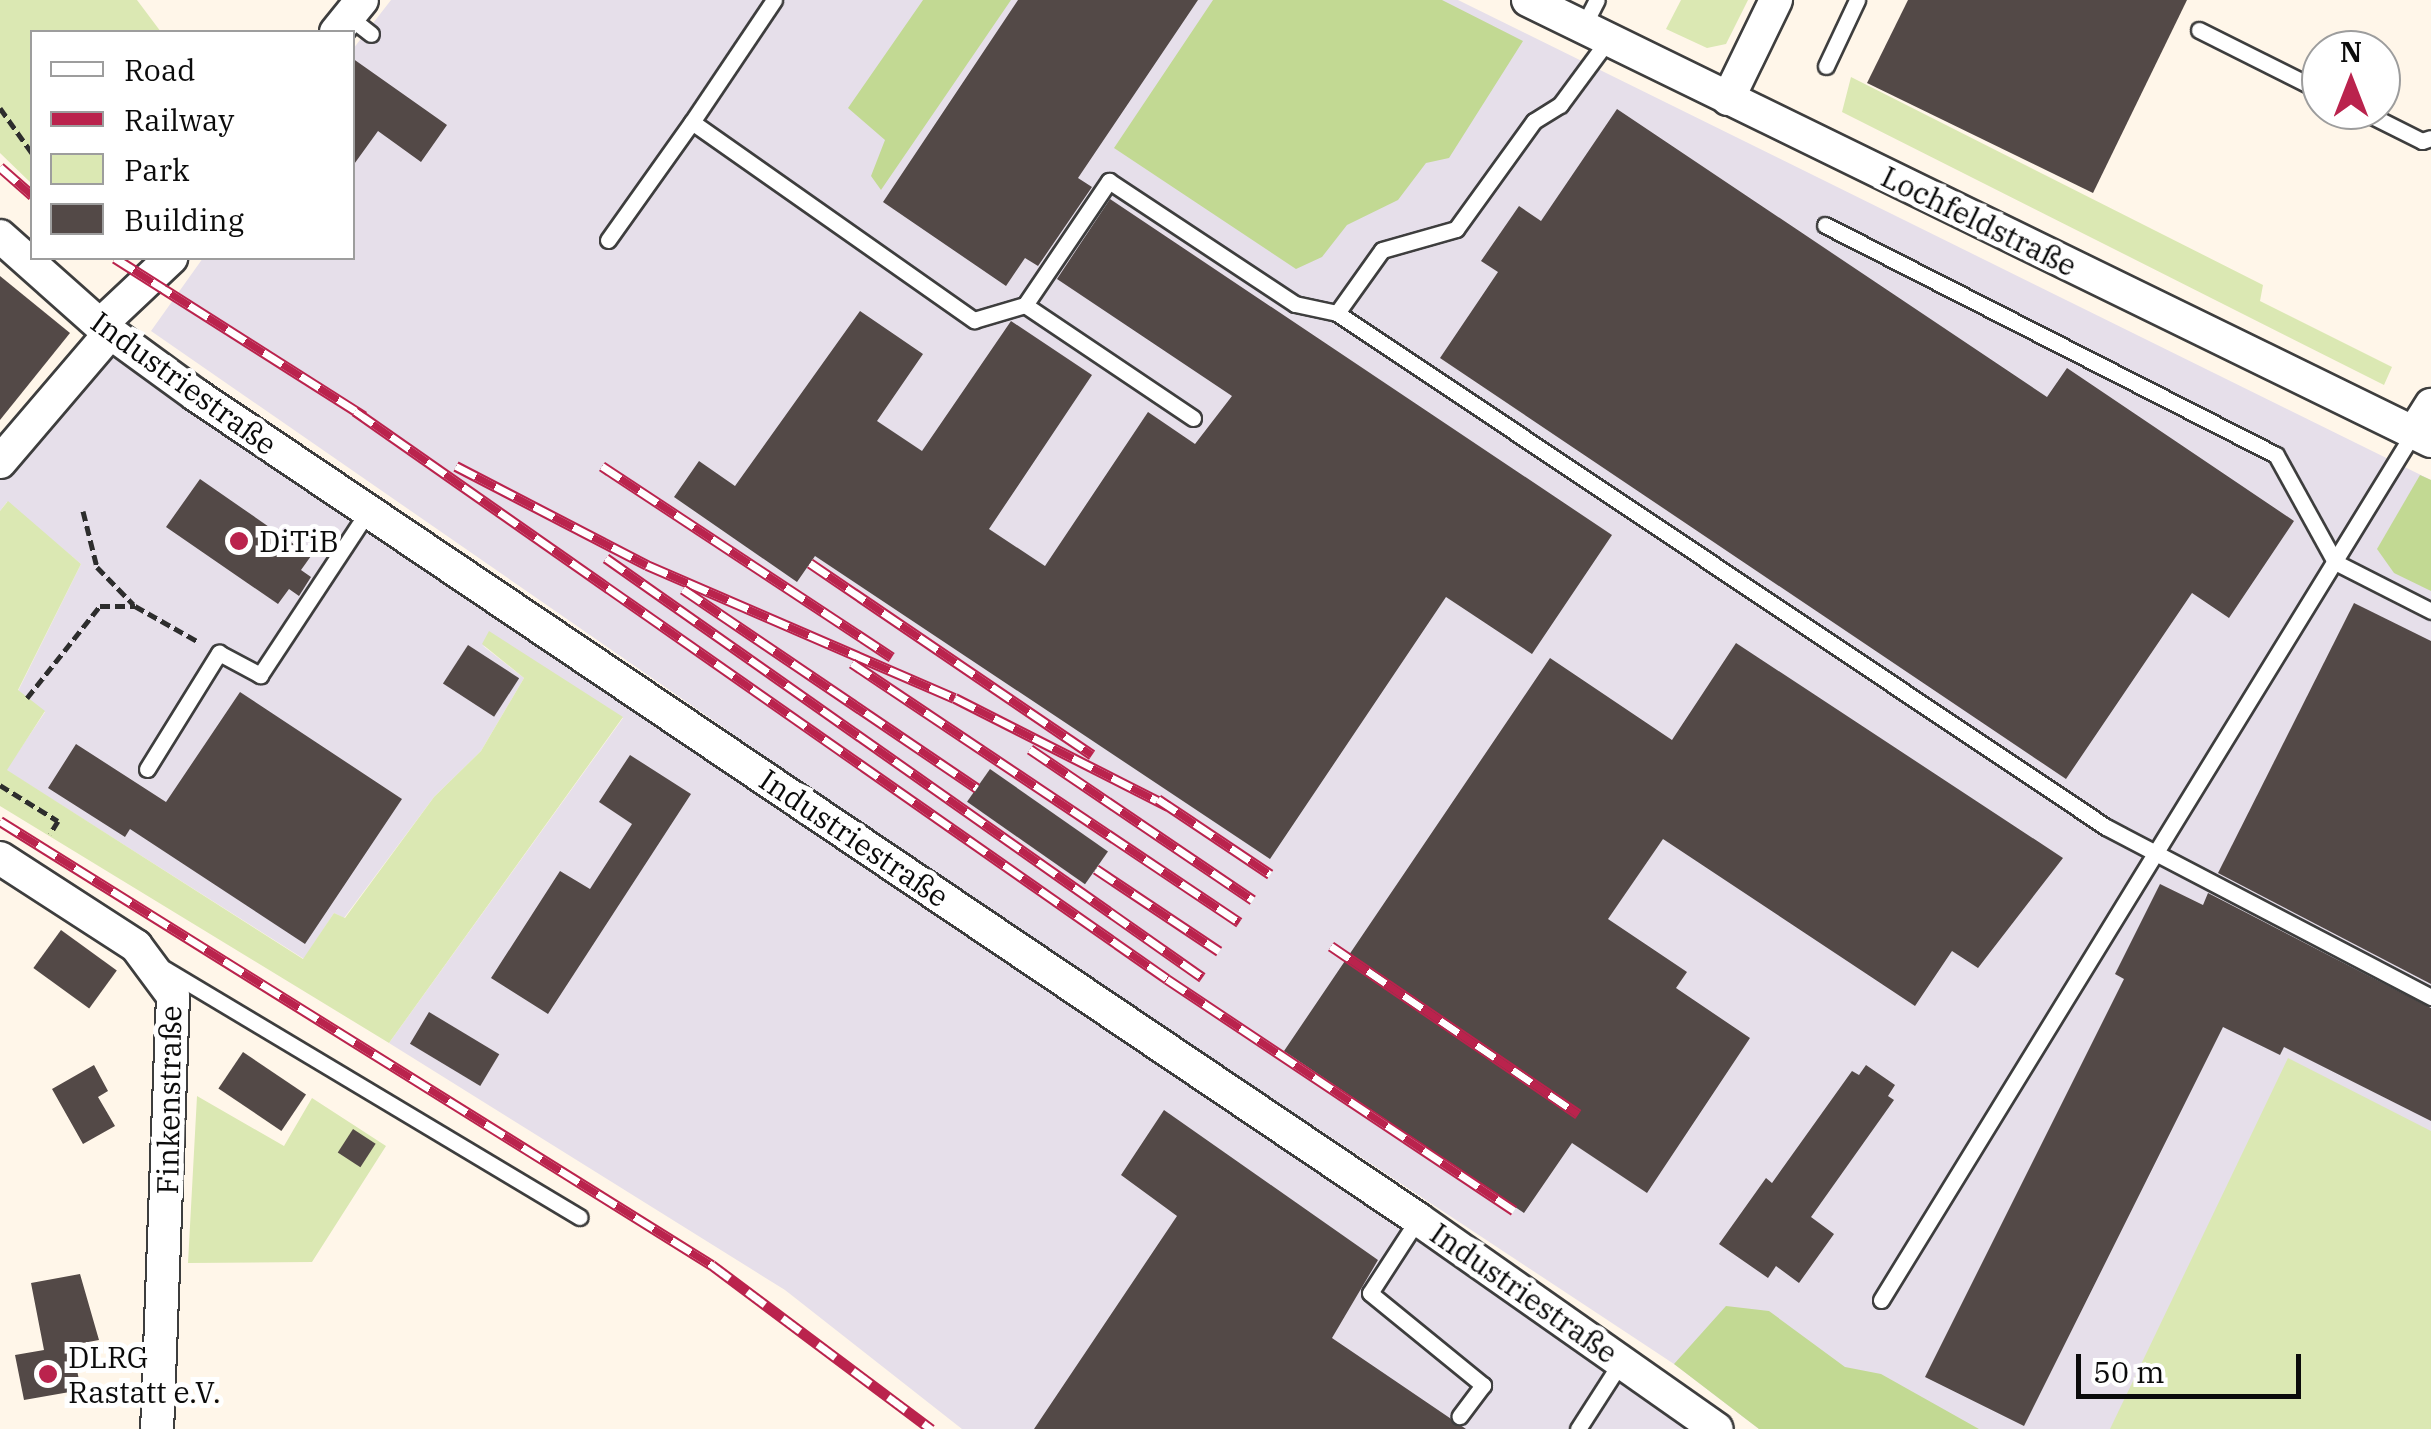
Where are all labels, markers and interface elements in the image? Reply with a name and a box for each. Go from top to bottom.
legend [30,30,355,260]
north arrow [2301,30,2401,130]
text: N [2340,33,2362,70]
text: Road [124,50,196,89]
text: Railway [124,100,234,139]
text: Park [124,150,190,189]
street label: Lochfeldstraße [1876,158,2082,284]
text: Building [124,200,244,239]
street label: Industriestraße [84,304,284,462]
place label: DiTiB [259,523,339,559]
marker: DiTiB [228,530,250,552]
street label: Industriestraße [753,762,955,914]
street label: Finkenstraße [149,1005,189,1195]
street label: Industriestraße [1423,1215,1625,1371]
scale bar [2081,1334,2306,1396]
place label: DLRG Rastatt e.V. [68,1339,221,1410]
text: 50 m [2093,1352,2165,1391]
marker: DLRG Rastatt e.V. [37,1363,59,1385]

